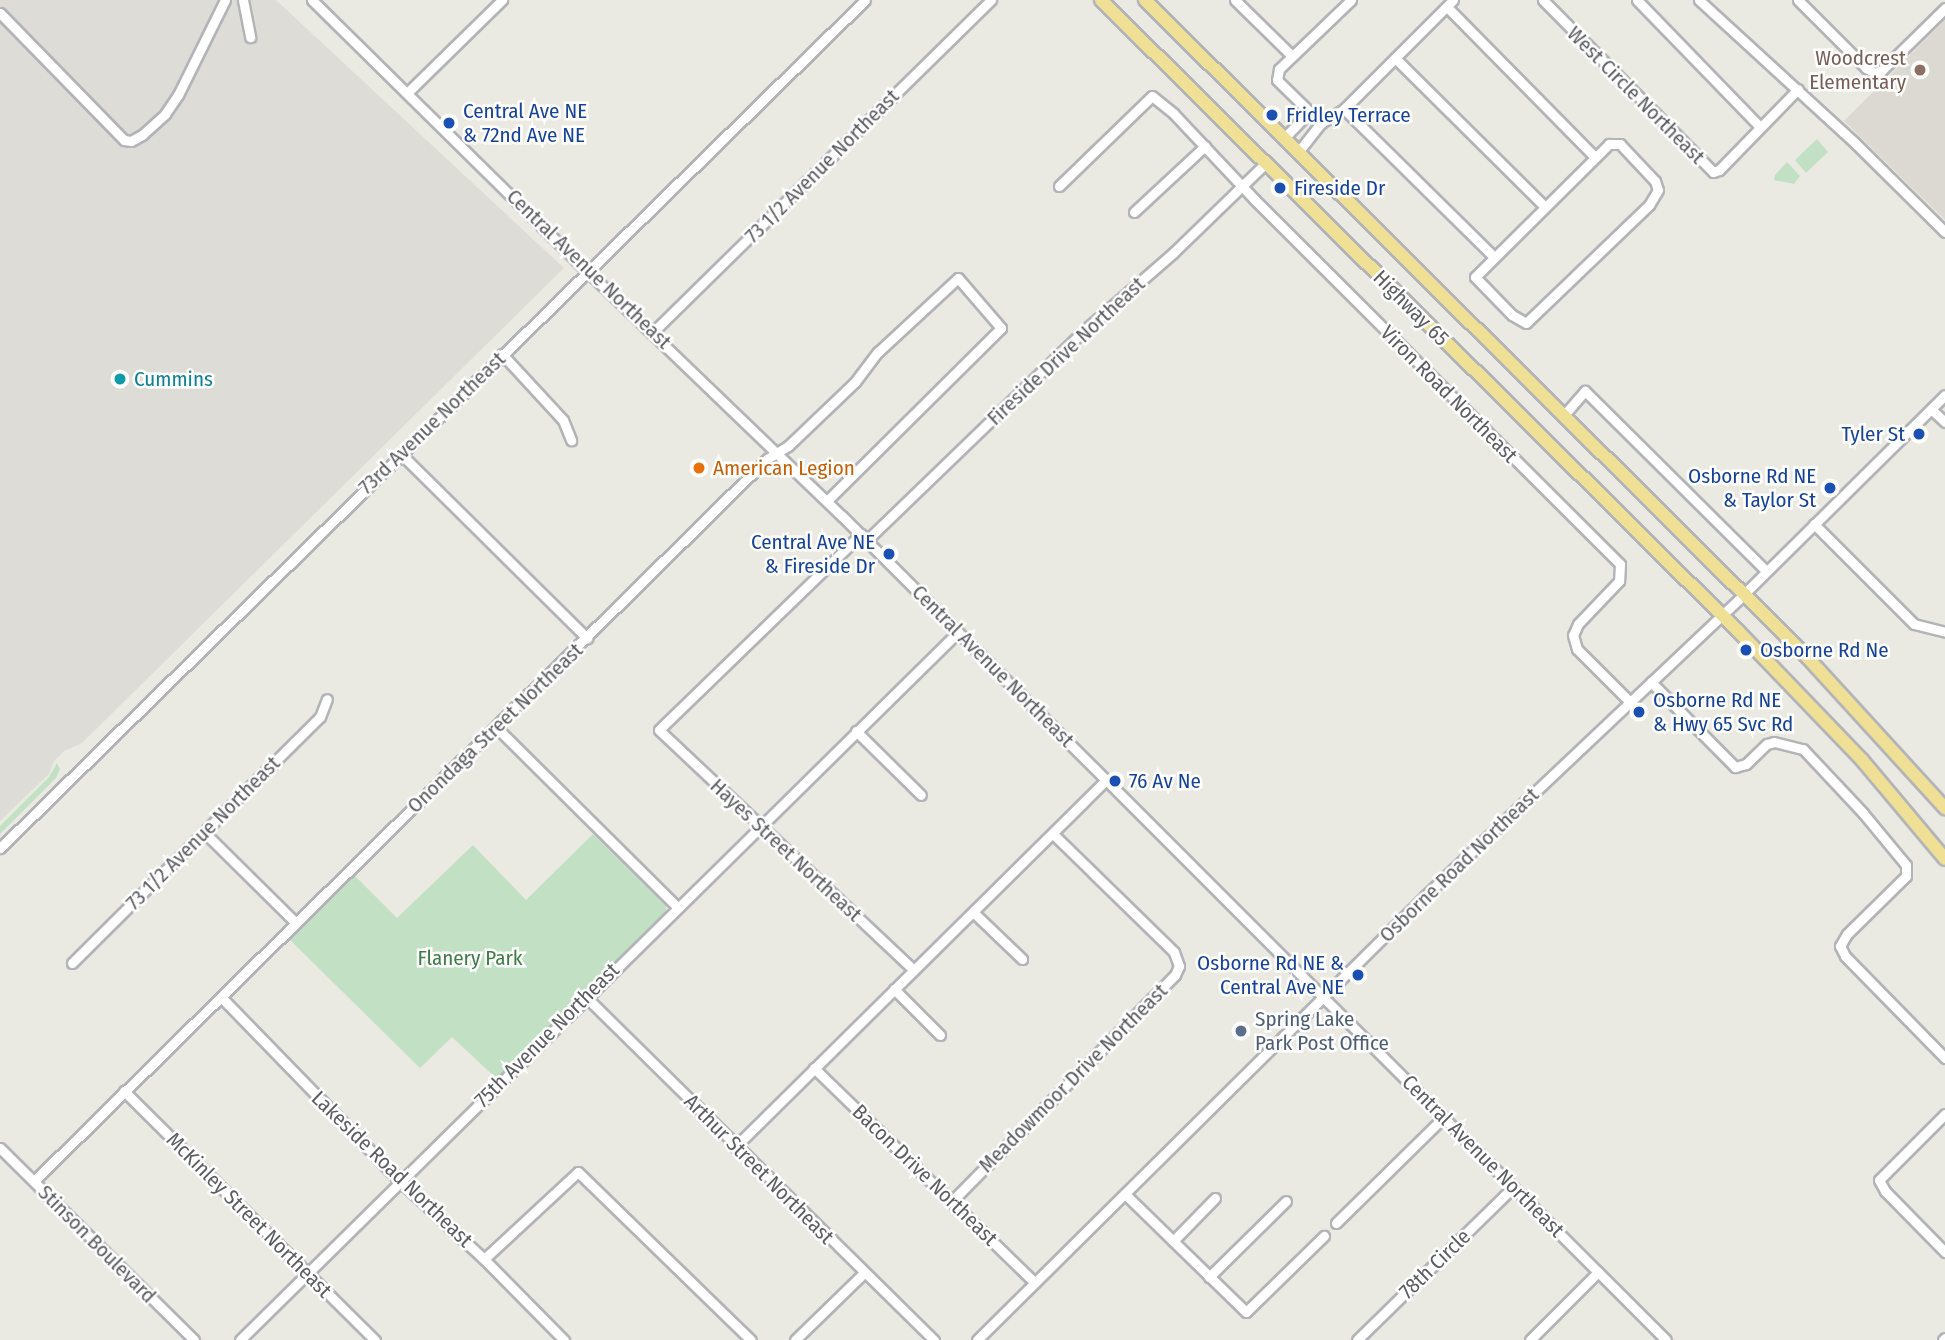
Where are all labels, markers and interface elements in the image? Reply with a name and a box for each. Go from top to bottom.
street label: West Circle Northeast [1562,21,1710,169]
place label: Woodcrest Elementary [1809,45,1906,95]
marker: Woodcrest Elementary [1912,62,1928,78]
street label: 73 1/2 Avenue Northeast [740,84,904,248]
place label: Central Ave NE & 72nd Ave NE [463,98,587,148]
place label: Fridley Terrace [1286,102,1411,128]
marker: Fridley Terrace [1264,107,1280,123]
marker: Central Ave NE & 72nd Ave NE [441,115,457,131]
place label: Fireside Dr [1294,175,1385,201]
marker: Fireside Dr [1272,180,1288,196]
street label: Central Avenue Northeast [501,184,677,354]
street label: Highway 65 [1368,265,1454,351]
street label: Fireside Drive Northeast [982,271,1150,431]
street label: Viron Road Northeast [1375,320,1523,468]
street label: 73rd Avenue Northeast [353,347,511,499]
place label: Cummins [134,366,213,392]
marker: Cummins [112,371,128,387]
place label: Tyler St [1841,421,1905,447]
marker: Tyler St [1911,426,1927,442]
place label: American Legion [713,455,855,481]
marker: American Legion [691,460,707,476]
place label: Osborne Rd NE & Taylor St [1688,463,1816,513]
marker: Osborne Rd NE & Taylor St [1822,480,1838,496]
place label: Central Ave NE & Fireside Dr [751,529,875,579]
marker: Central Ave NE & Fireside Dr [881,546,897,562]
street label: Central Avenue Northeast [907,580,1079,752]
place label: Osborne Rd Ne [1760,637,1889,663]
street label: Onondaga Street Northeast [402,638,588,818]
marker: Osborne Rd Ne [1738,642,1754,658]
place label: Osborne Rd NE & Hwy 65 Svc Rd [1653,687,1793,737]
marker: Osborne Rd NE & Hwy 65 Svc Rd [1631,704,1647,720]
street label: 73 1/2 Avenue Northeast [121,751,285,915]
place label: 76 Av Ne [1129,768,1201,794]
street label: Hayes Street Northeast [705,773,867,927]
marker: 76 Av Ne [1107,773,1123,789]
street label: Osborne Road Northeast [1374,782,1544,948]
park label: Flanery Park [417,945,523,971]
place label: Osborne Rd NE & Central Ave NE [1197,950,1344,1000]
street label: 75th Avenue Northeast [470,958,624,1112]
marker: Osborne Rd NE & Central Ave NE [1350,967,1366,983]
street label: Meadowmoor Drive Northeast [973,978,1173,1178]
place label: Spring Lake Park Post Office [1255,1006,1389,1056]
marker: Spring Lake Park Post Office [1233,1023,1249,1039]
street label: Central Avenue Northeast [1397,1070,1569,1242]
street label: Lakeside Road Northeast [306,1086,478,1252]
street label: Arthur Street Northeast [679,1089,839,1249]
street label: Bacon Drive Northeast [847,1099,1003,1251]
street label: McKinley Street Northeast [161,1127,337,1303]
street label: Stinson Boulevard [33,1180,161,1308]
street label: 78th Circle [1394,1224,1476,1304]

